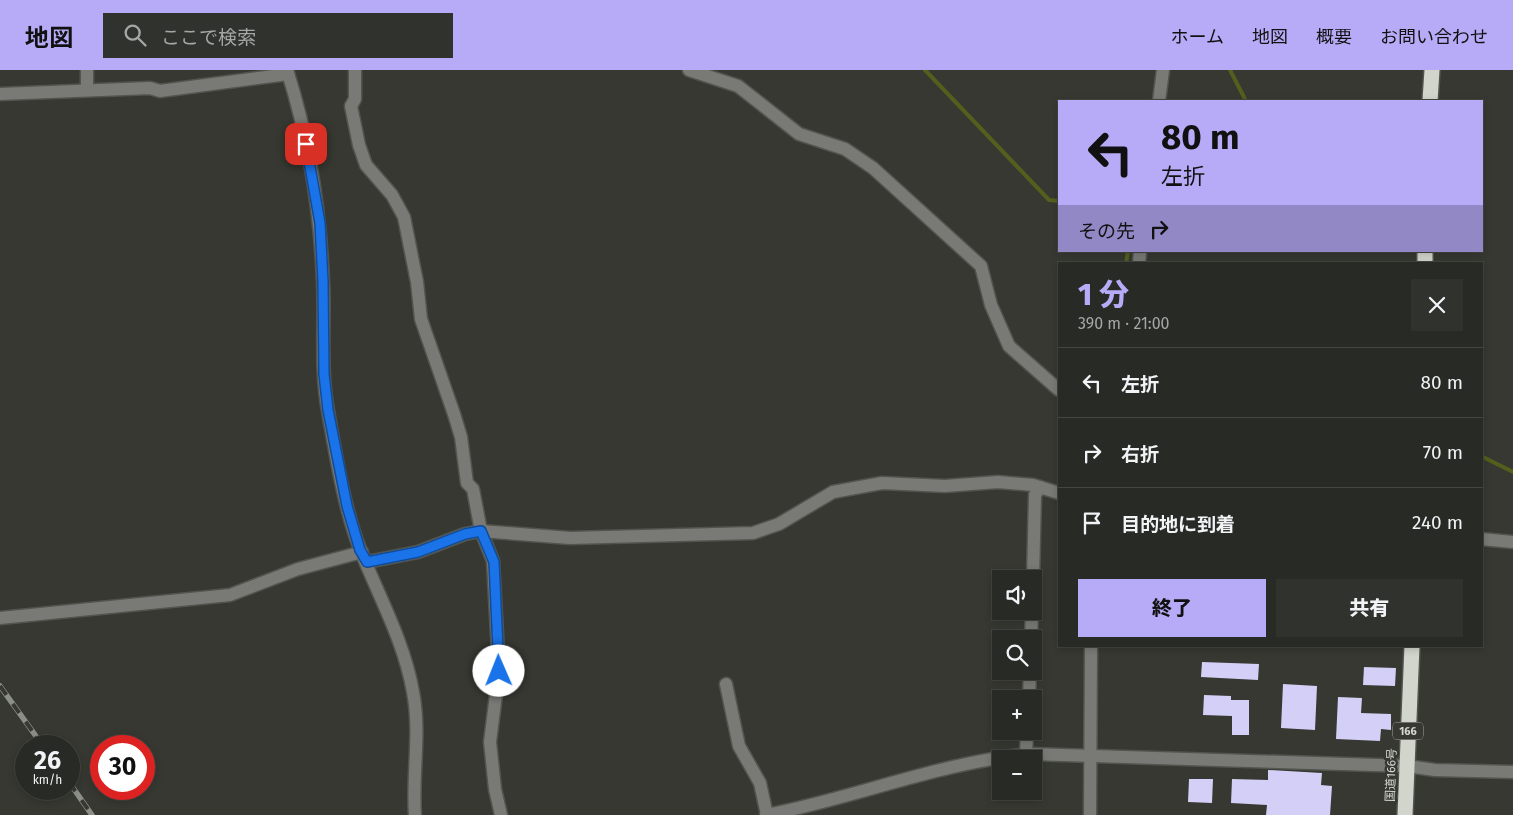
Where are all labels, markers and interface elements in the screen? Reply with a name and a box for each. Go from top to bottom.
search box [103,13,453,58]
icon: search [121,21,149,49]
text: 地図 [25,24,73,52]
text: ここで検索 [161,26,256,49]
text: ホーム [1171,26,1224,48]
text: 地図 [1252,26,1288,48]
text: 概要 [1316,26,1352,48]
text: お問い合わせ [1380,26,1488,48]
text: 80 m [1161,116,1240,158]
icon: left [1078,120,1143,185]
pin [285,123,327,165]
icon: arrive [292,130,320,158]
text: 左折 [1161,163,1205,190]
icon: right [1145,215,1173,243]
text: その先 [1078,220,1135,243]
text: 1 分 [1078,277,1129,313]
button: close [1411,279,1463,331]
text: 390 m · 21:00 [1078,314,1170,333]
icon: left [1078,369,1106,397]
text: 80 m [1421,371,1463,394]
text: 左折 [1121,373,1159,396]
icon: right [1078,439,1106,467]
text: 70 m [1423,441,1463,464]
text: 右折 [1121,443,1159,466]
icon: arrive [1078,509,1106,537]
text: 240 m [1412,511,1463,534]
text: 目的地に到着 [1121,513,1235,536]
map controls [992,570,1042,800]
button: sound [992,570,1042,620]
button: 終了 [1078,579,1266,637]
button: 共有 [1276,579,1463,637]
button: search [992,630,1042,680]
position arrow [472,644,524,696]
button: + [992,690,1042,740]
road number: 166 [1393,722,1423,739]
speed limit sign: 30 [90,735,155,800]
text: 26 [34,746,61,776]
street label: 国道166号 [1383,748,1399,802]
button: − [992,750,1042,800]
text: km/h [33,773,62,787]

